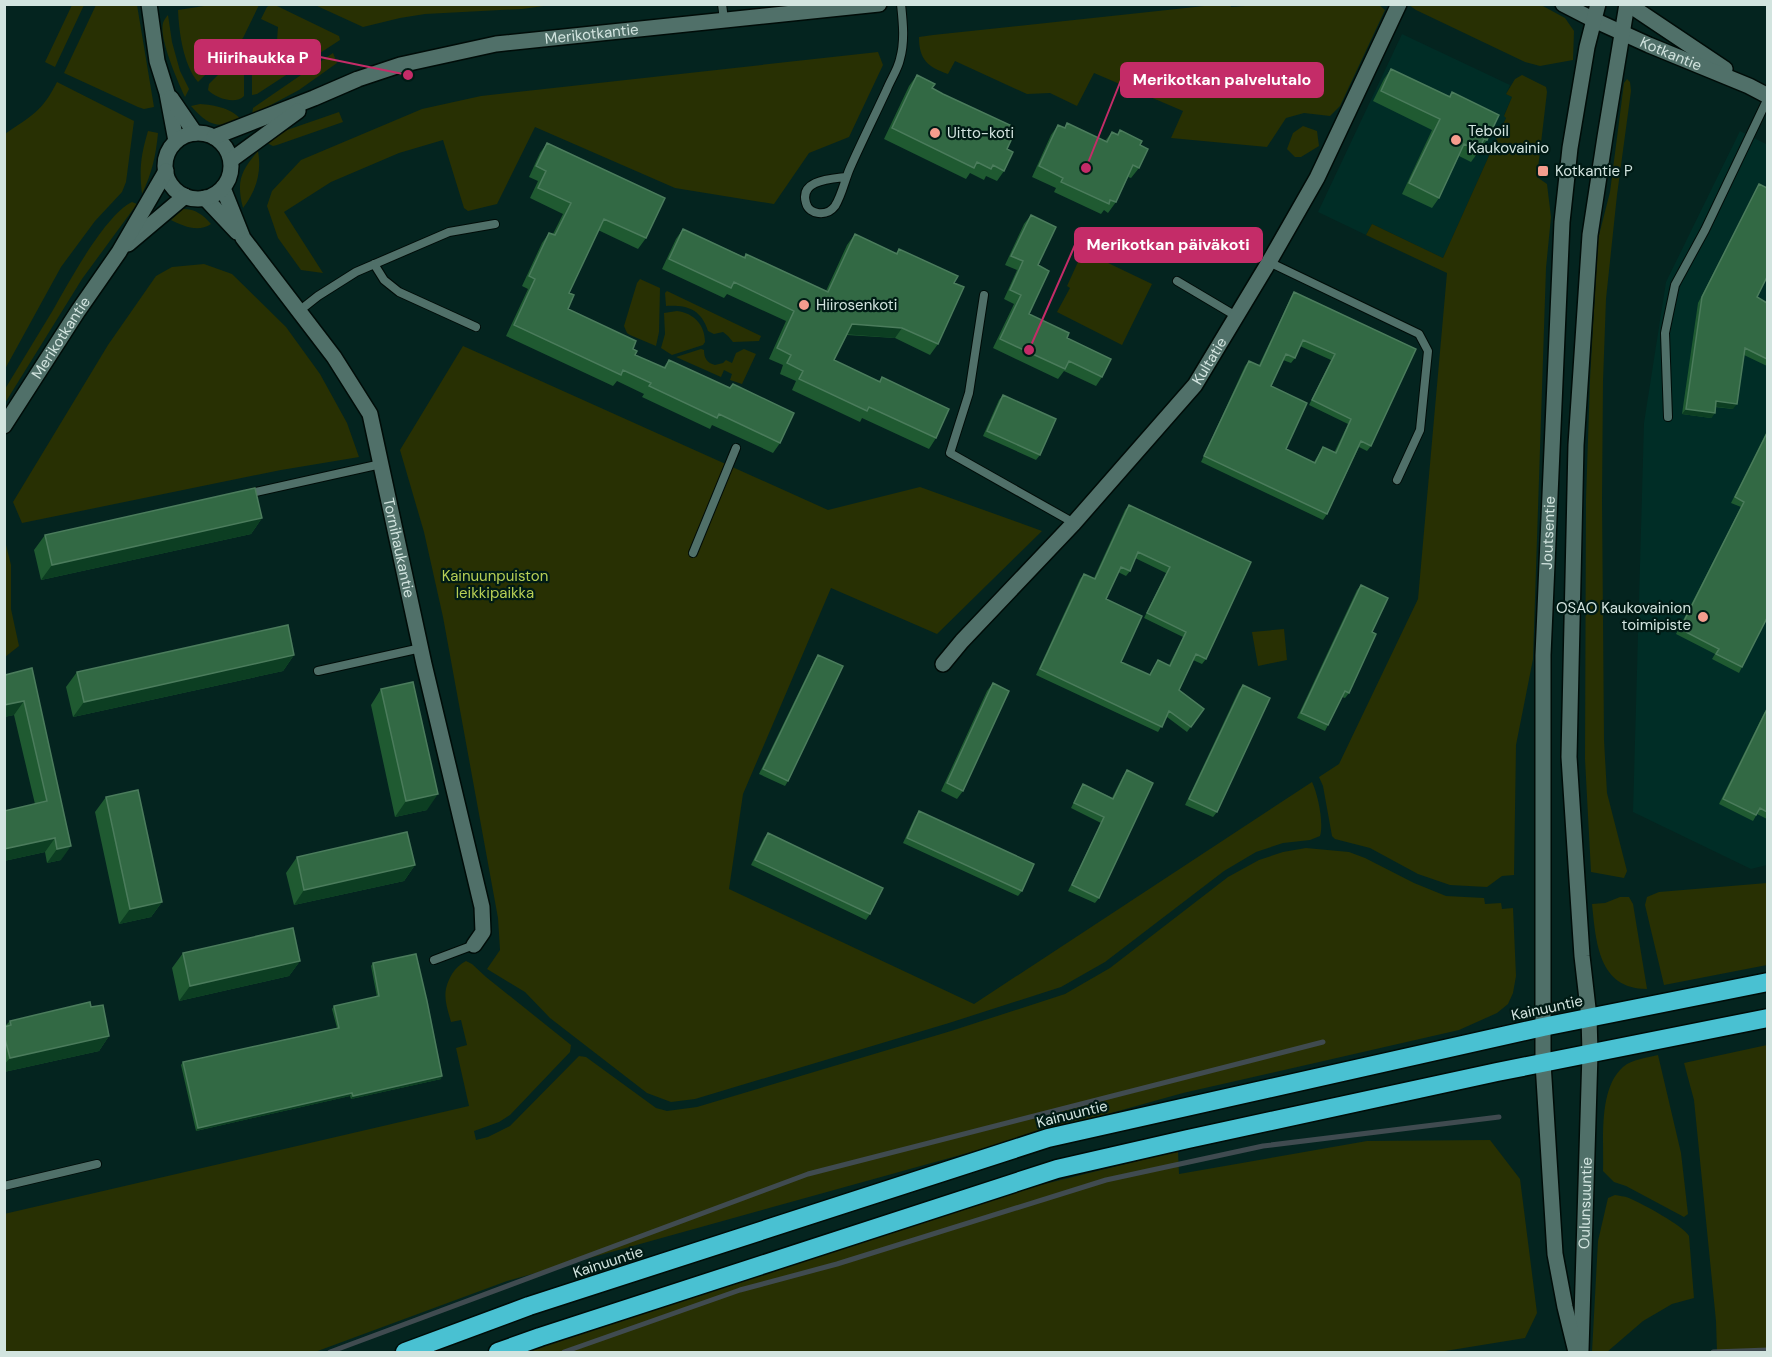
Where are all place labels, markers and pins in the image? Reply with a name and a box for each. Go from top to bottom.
callout: Hiirihaukka P [195,40,320,74]
callout: Merikotkan palvelutalo [1121,63,1323,97]
place label: Teboil Kaukovainio [1468,121,1549,158]
place label: Uitto-koti [947,123,1014,143]
marker: Uitto-koti [928,126,942,140]
marker: Teboil Kaukovainio [1449,133,1463,147]
place label: Kotkantie P [1555,161,1633,181]
marker: Kotkantie P [1536,164,1550,178]
callout: Merikotkan päiväkoti [1075,228,1262,262]
place label: Hiirosenkoti [816,295,897,315]
marker: Hiirosenkoti [797,298,811,312]
place label: OSAO Kaukovainion toimipiste [1556,598,1691,635]
marker: OSAO Kaukovainion toimipiste [1696,610,1710,624]

